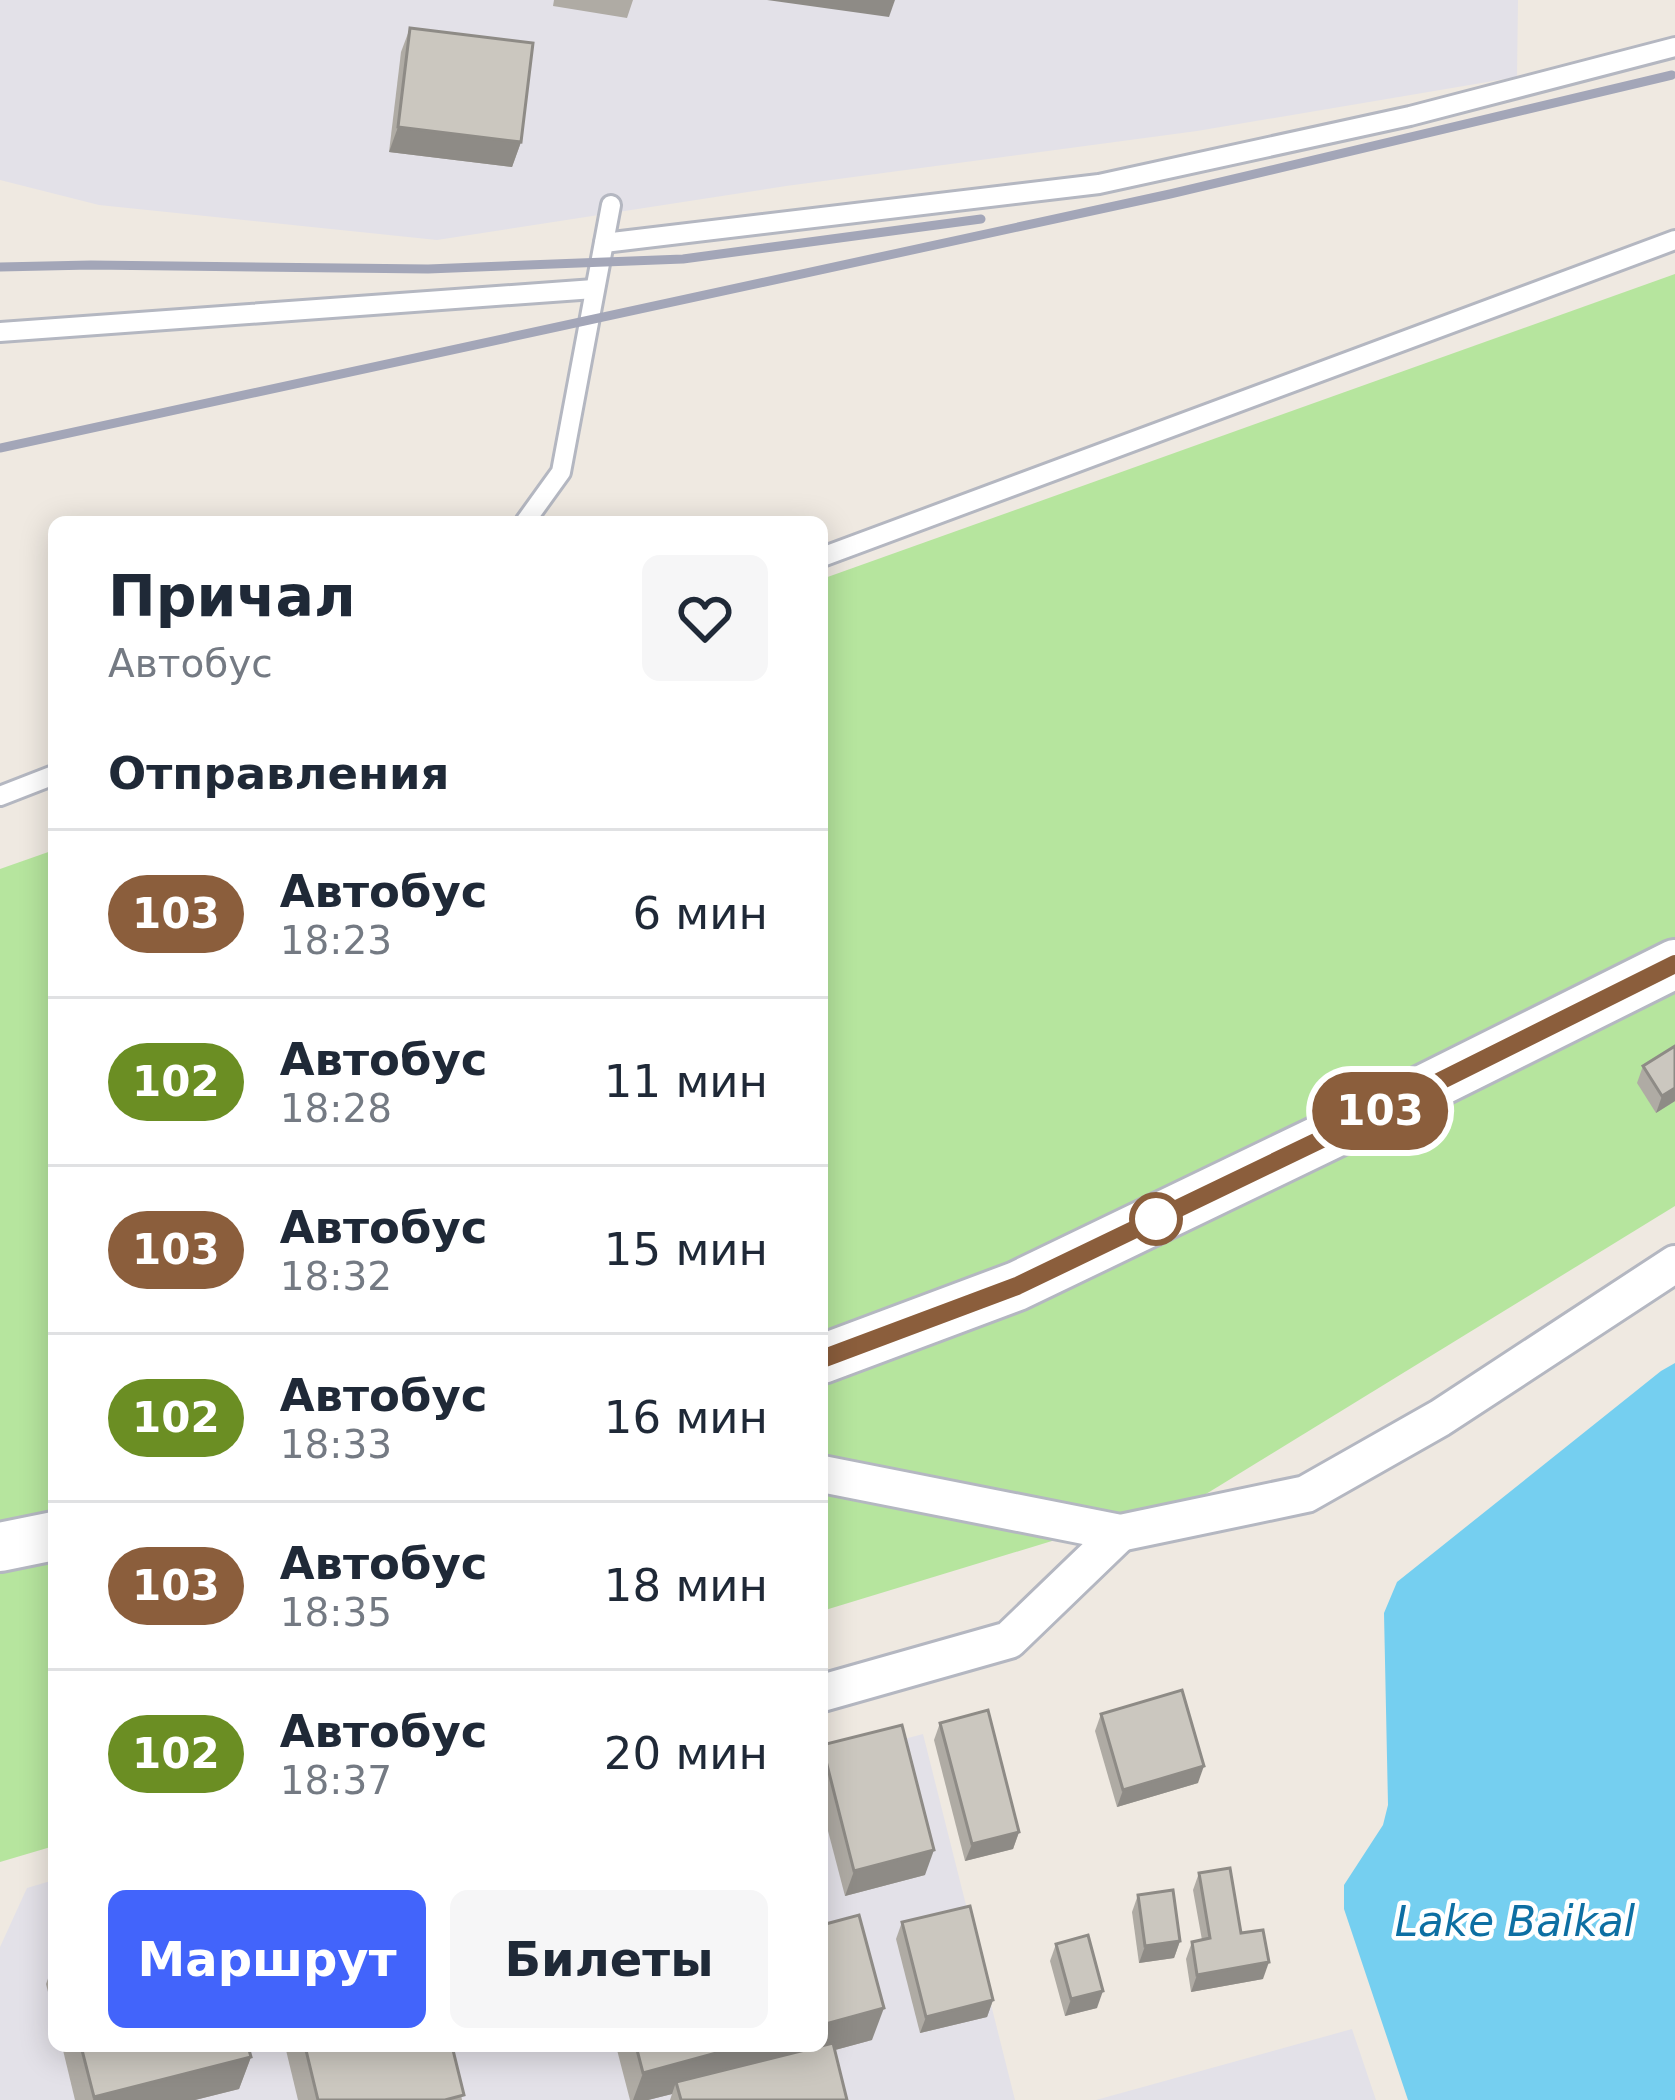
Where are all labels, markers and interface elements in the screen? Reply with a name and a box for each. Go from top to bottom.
button: heart [642,555,768,681]
text: Причал [108,563,356,629]
text: Автобус [108,641,273,686]
text: Отправления [108,747,449,800]
text: Автобус [280,865,487,918]
text: 6 мин [632,887,768,940]
text: 103 [132,889,220,938]
text: 18:23 [280,918,392,963]
text: Автобус [280,1033,487,1086]
text: 11 мин [604,1055,768,1108]
text: 102 [132,1057,220,1106]
line badge: 103 [1311,1072,1449,1150]
text: 18:28 [280,1086,392,1131]
text: 103 [1336,1086,1424,1135]
unlabelled marker [1131,1194,1181,1244]
text: Автобус [280,1201,487,1254]
text: 15 мин [604,1223,768,1276]
text: 103 [132,1225,220,1274]
text: 18:32 [280,1254,392,1299]
text: Автобус [280,1369,487,1422]
text: 16 мин [604,1391,768,1444]
text: 102 [132,1393,220,1442]
text: 18:33 [280,1422,392,1467]
text: Автобус [280,1537,487,1590]
text: 18 мин [604,1559,768,1612]
text: 103 [132,1561,220,1610]
text: 18:35 [280,1590,392,1635]
text: Автобус [280,1705,487,1758]
text: 20 мин [604,1727,768,1780]
text: 102 [132,1729,220,1778]
text: 18:37 [280,1758,392,1803]
button: Маршрут [108,1890,426,2028]
button: Билеты [450,1890,768,2028]
water label: Lake Baikal [1395,1897,1636,1946]

